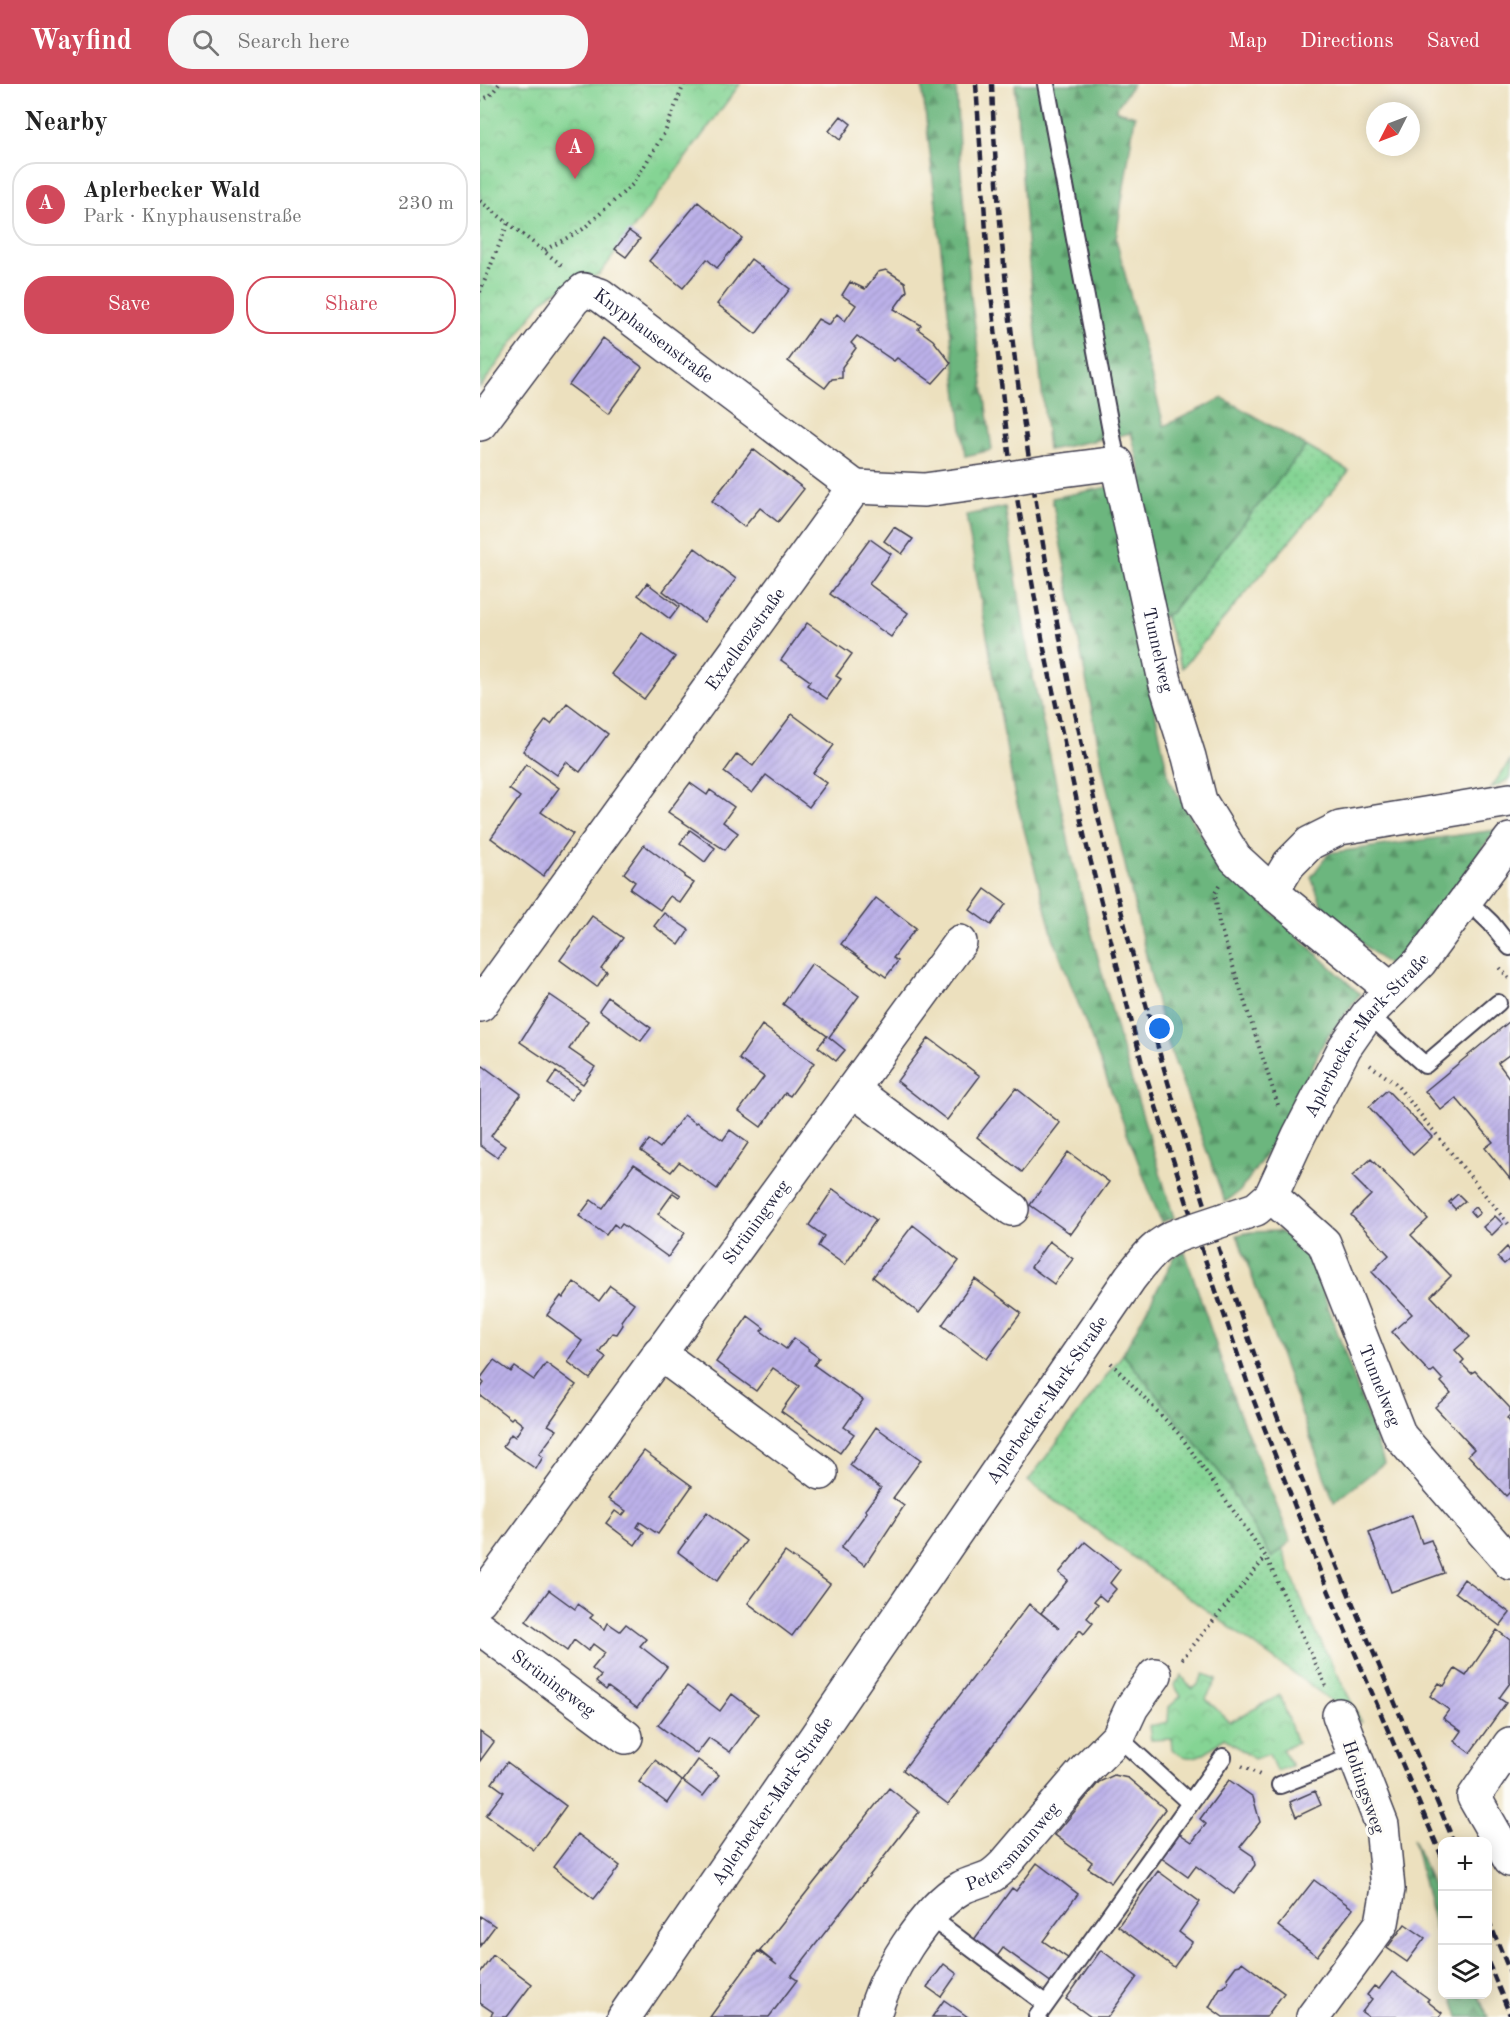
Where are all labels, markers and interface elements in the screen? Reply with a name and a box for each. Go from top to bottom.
search box [168,15,588,69]
icon: search [189,26,222,59]
text: Wayfind [30,28,132,56]
text: Search here [237,31,350,53]
text: Map [1228,31,1267,52]
text: Directions [1300,31,1394,52]
text: Saved [1427,31,1480,52]
north arrow [1366,102,1420,156]
text: Nearby [24,110,108,136]
pin: A [556,130,595,179]
text: Aplerbecker Wald [83,180,260,202]
text: A [38,194,53,214]
text: 230 m [398,194,454,214]
text: Park · Knyphausenstraße [83,207,301,227]
button: Save [24,276,234,334]
button: Share [246,276,456,334]
street label: Knyphausenstraße [590,286,716,387]
street label: Exzellenzstraße [703,585,789,694]
street label: Tunnelweg [1139,606,1176,695]
street label: Aplerbecker-Mark-Straße [1302,951,1433,1121]
your location [1145,1014,1174,1043]
street label: Strüningweg [720,1177,793,1268]
street label: Aplerbecker-Mark-Straße [984,1313,1111,1488]
street label: Tunnelweg [1355,1342,1403,1430]
street label: Strüningweg [508,1647,599,1721]
street label: Aplerbecker-Mark-Straße [709,1714,837,1889]
street label: Holtingsweg [1339,1738,1388,1837]
street label: Petersmannweg [964,1799,1064,1895]
map controls [1438,1837,1492,1999]
button: + [1438,1837,1492,1891]
button: − [1438,1891,1492,1945]
button: layers [1438,1945,1492,1999]

